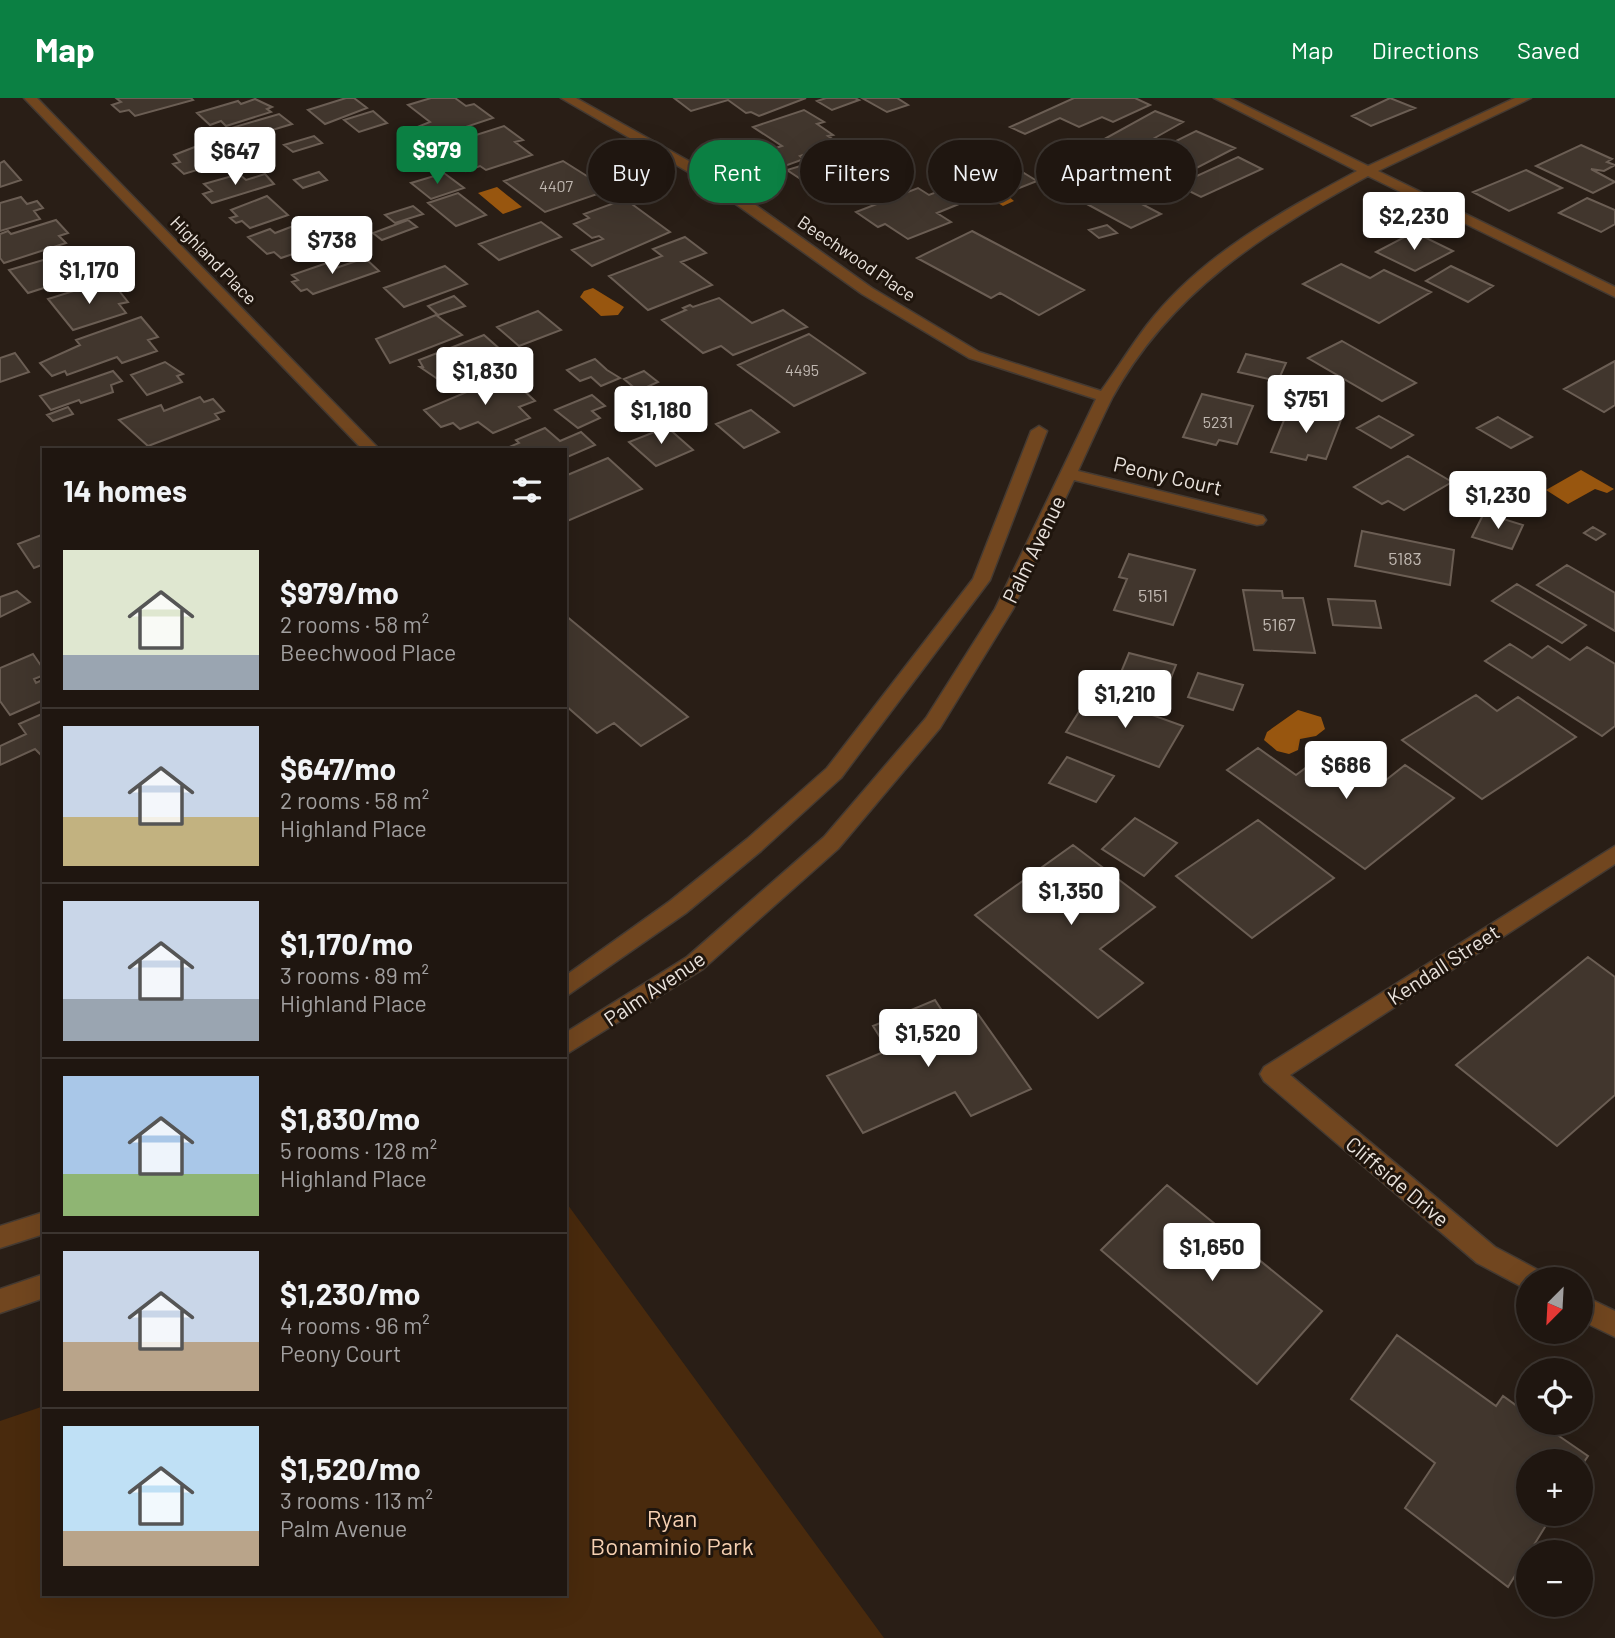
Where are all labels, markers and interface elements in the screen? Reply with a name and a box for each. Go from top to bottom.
text: Map [35,29,95,69]
text: Map [1291,35,1334,64]
text: Directions [1372,35,1479,64]
text: Saved [1517,35,1580,64]
pin: $979 [396,126,478,186]
pin: $647 [194,127,276,187]
text: $979 [413,135,462,163]
text: $647 [210,136,260,164]
chip: Buy [588,140,675,203]
chip: Rent [689,140,786,203]
chip: Filters [800,140,914,203]
chip: New [928,140,1022,203]
chip: Apartment [1036,140,1196,203]
house number: 4407 [539,176,574,195]
pin: $2,230 [1357,192,1471,252]
text: $2,230 [1379,201,1449,229]
street label: Beechwood Place [794,210,920,306]
street label: Highland Place [166,211,262,309]
pin: $738 [291,216,373,276]
text: $738 [307,225,357,253]
pin: $1,170 [32,246,146,306]
text: $1,170 [59,255,119,283]
pin: $1,830 [428,348,542,407]
text: $1,830 [452,356,518,384]
house number: 4495 [785,360,819,379]
pin: $751 [1265,376,1347,435]
text: $751 [1284,384,1328,412]
pin: $1,180 [604,386,718,446]
text: $1,180 [630,395,692,423]
house number: 5231 [1203,412,1233,431]
street label: Peony Court [1111,450,1225,500]
icon: filters [508,471,546,509]
text: 14 homes [63,472,187,508]
pin: $1,230 [1441,472,1555,531]
text: $1,230 [1465,480,1531,508]
street label: Palm Avenue [996,491,1070,607]
house number: 5183 [1388,547,1422,569]
text: $979/mo [280,574,399,610]
icon: home [119,578,203,662]
house number: 5151 [1138,584,1168,606]
text: 2 rooms · 58 m² [280,610,429,638]
house number: 5167 [1263,613,1296,635]
text: Beechwood Place [280,638,456,666]
pin: $1,210 [1068,670,1182,730]
text: $1,210 [1094,679,1156,707]
pin: $686 [1305,742,1387,801]
text: $647/mo [280,750,396,786]
text: $686 [1321,750,1371,778]
icon: home [119,754,203,838]
text: 2 rooms · 58 m² [280,786,429,814]
text: Highland Place [280,814,427,842]
pin: $1,350 [1014,868,1128,927]
text: $1,350 [1038,876,1104,904]
street label: Kendall Street [1382,919,1504,1009]
text: $1,170/mo [280,925,413,961]
icon: home [119,929,203,1013]
street label: Palm Avenue [599,945,709,1031]
text: 3 rooms · 89 m² [280,961,429,989]
text: Highland Place [280,989,427,1017]
pin: $1,520 [871,1010,985,1069]
text: $1,520 [895,1018,961,1046]
text: $1,830/mo [280,1100,420,1136]
icon: home [119,1104,203,1188]
street label: Cliffside Drive [1341,1131,1455,1231]
text: 5 rooms · 128 m² [280,1136,437,1164]
text: Highland Place [280,1164,427,1192]
pin: $1,650 [1155,1224,1269,1283]
text: $1,650 [1179,1232,1245,1260]
north arrow [1516,1267,1592,1344]
map controls [1516,1267,1593,1617]
text: $1,230/mo [280,1275,420,1311]
icon: home [119,1279,203,1363]
text: 4 rooms · 96 m² [280,1311,430,1339]
text: Peony Court [280,1339,401,1367]
button: locate [1516,1358,1593,1435]
button: + [1516,1449,1593,1526]
text: $1,520/mo [280,1450,421,1486]
icon: home [119,1454,203,1538]
text: 3 rooms · 113 m² [280,1486,433,1514]
park label: Ryan Bonaminio Park [590,1503,754,1560]
text: Palm Avenue [280,1514,407,1542]
button: − [1516,1540,1593,1617]

